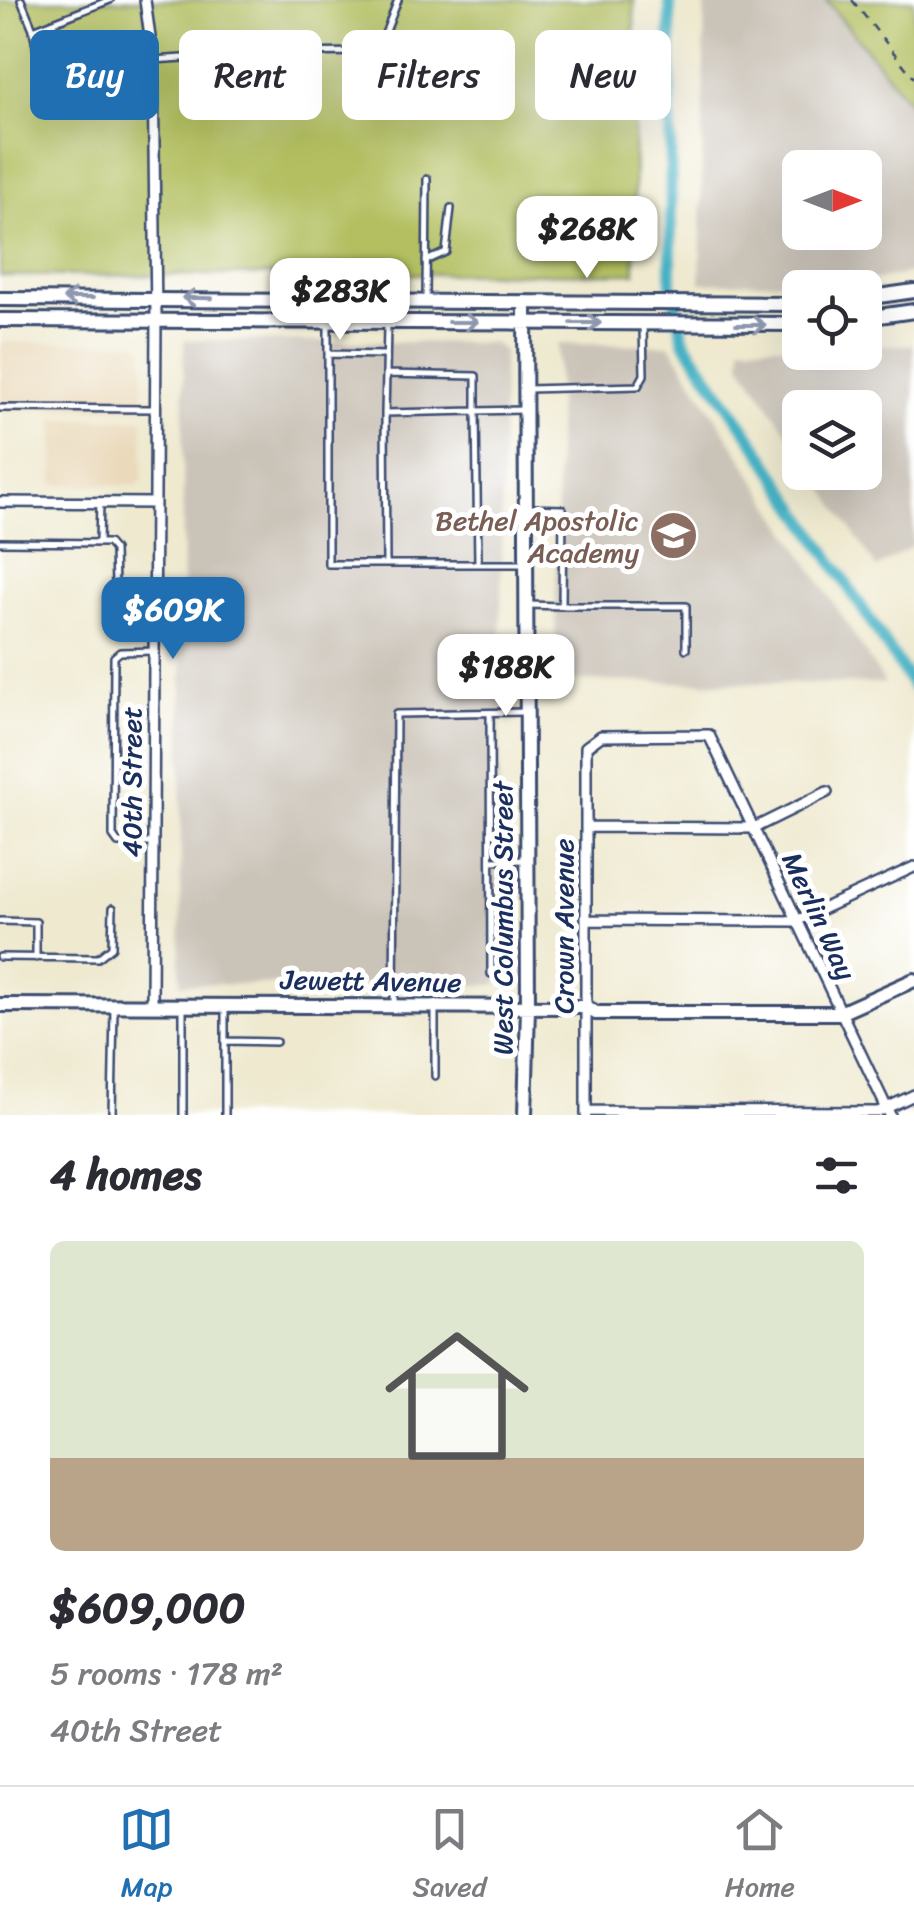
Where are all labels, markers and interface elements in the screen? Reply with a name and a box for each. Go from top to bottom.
chip: Buy [30,30,159,120]
chip: Rent [179,30,322,120]
chip: Filters [342,30,515,120]
chip: New [535,30,671,120]
north arrow [782,150,882,250]
map controls [782,150,882,490]
pin: $268K [517,196,657,281]
text: $268K [539,200,635,257]
pin: $283K [270,258,410,343]
text: $283K [292,262,388,319]
button: locate [782,270,882,370]
one-way arrow [62,288,94,308]
one-way arrow [181,289,213,308]
one-way arrow [446,312,479,332]
one-way arrow [570,314,602,332]
one-way arrow [734,316,767,334]
button: layers [782,390,882,490]
place label: Bethel Apostolic Academy [435,496,639,577]
school or university icon: Bethel Apostolic Academy [648,510,700,562]
pin: $609K [103,577,243,662]
text: $609K [123,581,223,638]
pin: $188K [436,634,576,719]
text: $188K [459,638,553,695]
street label: 40th Street [107,707,156,857]
street label: West Columbus Street [478,779,527,1055]
street label: Crown Avenue [539,838,588,1014]
street label: Merlin Way [768,844,870,989]
street label: Jewett Avenue [279,955,462,1007]
text: 4 homes [50,1138,202,1212]
icon: filters [809,1148,864,1203]
icon: home [367,1306,547,1486]
text: $609,000 [50,1571,245,1645]
text: 5 rooms · 178 m² [50,1645,283,1702]
text: 40th Street [50,1702,222,1759]
tab: Map [119,1802,174,1911]
tab: Saved [413,1802,486,1911]
tab: Home [725,1802,795,1911]

